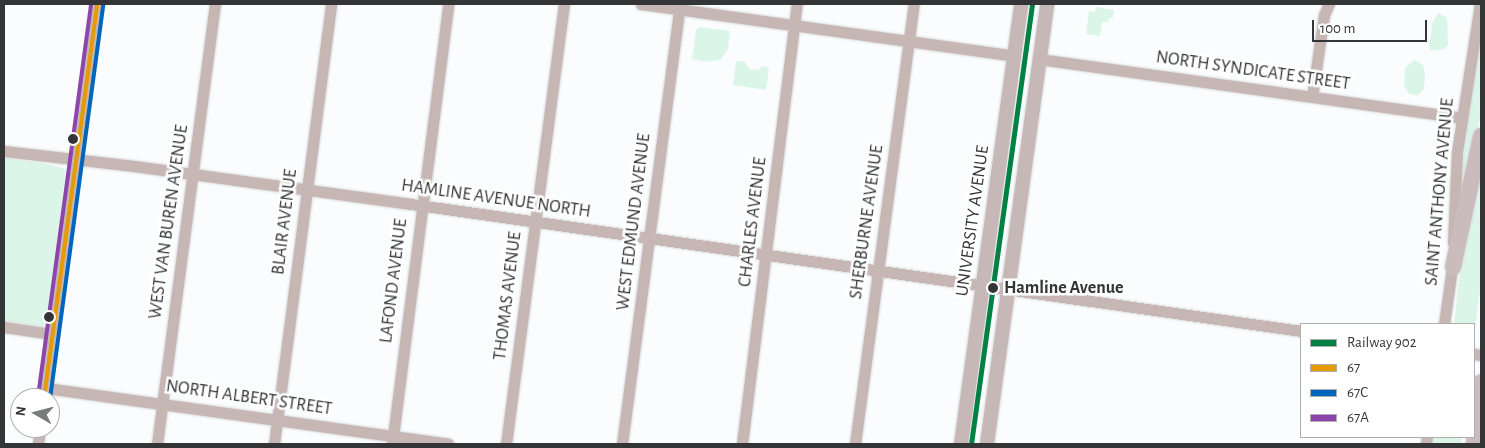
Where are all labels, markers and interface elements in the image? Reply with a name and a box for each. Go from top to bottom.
scale bar [1315,10,1430,42]
text: 100 m [1320,21,1355,36]
street label: NORTH SYNDICATE STREET [1155,47,1351,95]
street label: SAINT ANTHONY AVENUE [1421,97,1459,287]
street label: WEST VAN BUREN AVENUE [145,123,193,321]
street label: WEST EDMUND AVENUE [612,132,656,312]
unlabelled marker [68,134,78,144]
street label: SHERBURNE AVENUE [845,144,889,300]
street label: UNIVERSITY AVENUE [952,144,994,298]
street label: CHARLES AVENUE [734,156,772,288]
street label: BLAIR AVENUE [268,168,302,276]
street label: HAMLINE AVENUE NORTH [400,175,592,223]
street label: LAFOND AVENUE [376,218,412,344]
street label: THOMAS AVENUE [489,230,527,362]
place label: Hamline Avenue [1004,277,1124,299]
marker: Hamline Avenue [986,281,1000,295]
unlabelled marker [44,312,54,322]
legend [1300,323,1475,438]
text: Railway 902 [1347,335,1417,350]
text: 67 [1347,360,1360,375]
street label: NORTH ALBERT STREET [165,376,333,420]
text: 67C [1347,385,1368,400]
north arrow [10,388,60,438]
text: N [14,405,29,417]
text: 67A [1347,410,1369,425]

